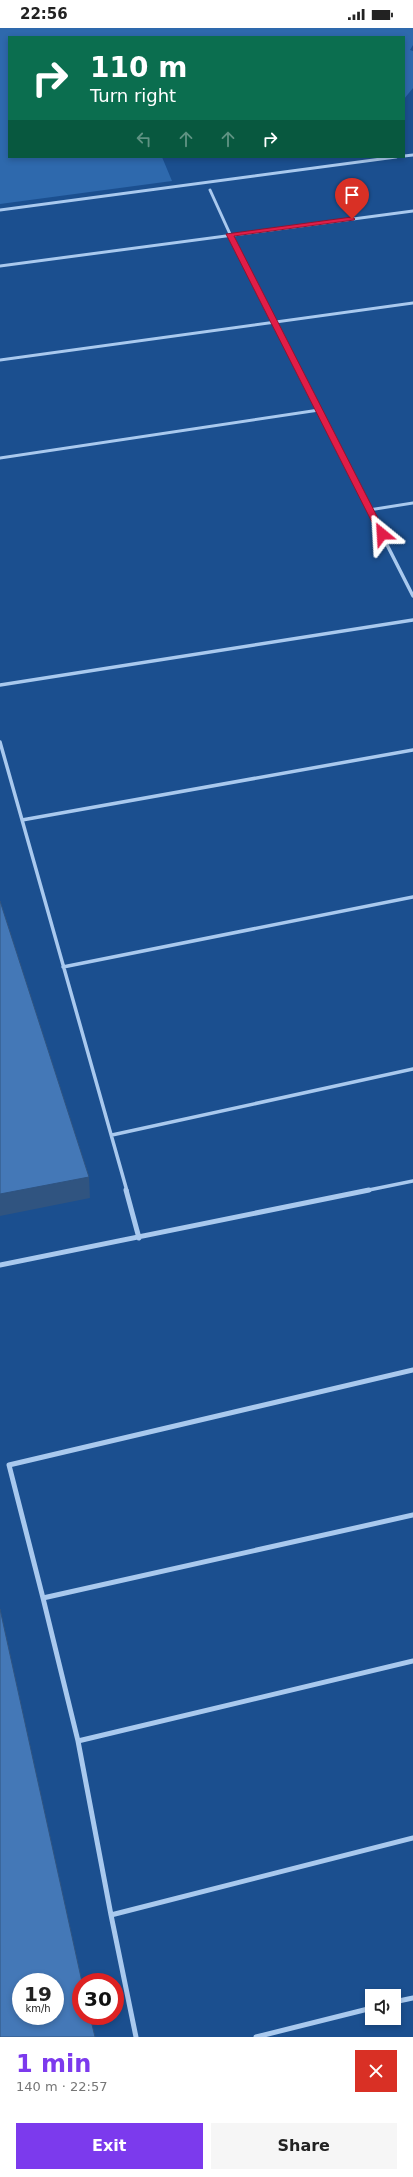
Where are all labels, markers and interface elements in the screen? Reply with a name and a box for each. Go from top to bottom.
text: 22:56 [20,5,68,23]
text: 110 m [90,51,187,84]
icon: right [24,52,76,104]
text: Turn right [90,85,176,106]
icon: left [133,128,155,150]
icon: ahead [175,128,197,150]
icon: ahead [217,128,239,150]
icon: right [259,128,281,150]
pin [335,178,369,219]
icon: arrive [341,184,363,206]
position arrow [361,513,403,555]
speed limit sign: 30 [72,1973,124,2025]
text: 19 [24,1982,52,2006]
map controls [365,1989,401,2025]
button: sound [365,1989,401,2025]
text: km/h [25,2003,51,2014]
text: 1 min [16,2050,91,2078]
button: close [355,2050,397,2092]
text: 140 m · 22:57 [16,2079,107,2094]
button: Exit [16,2123,203,2169]
button: Share [211,2123,397,2169]

